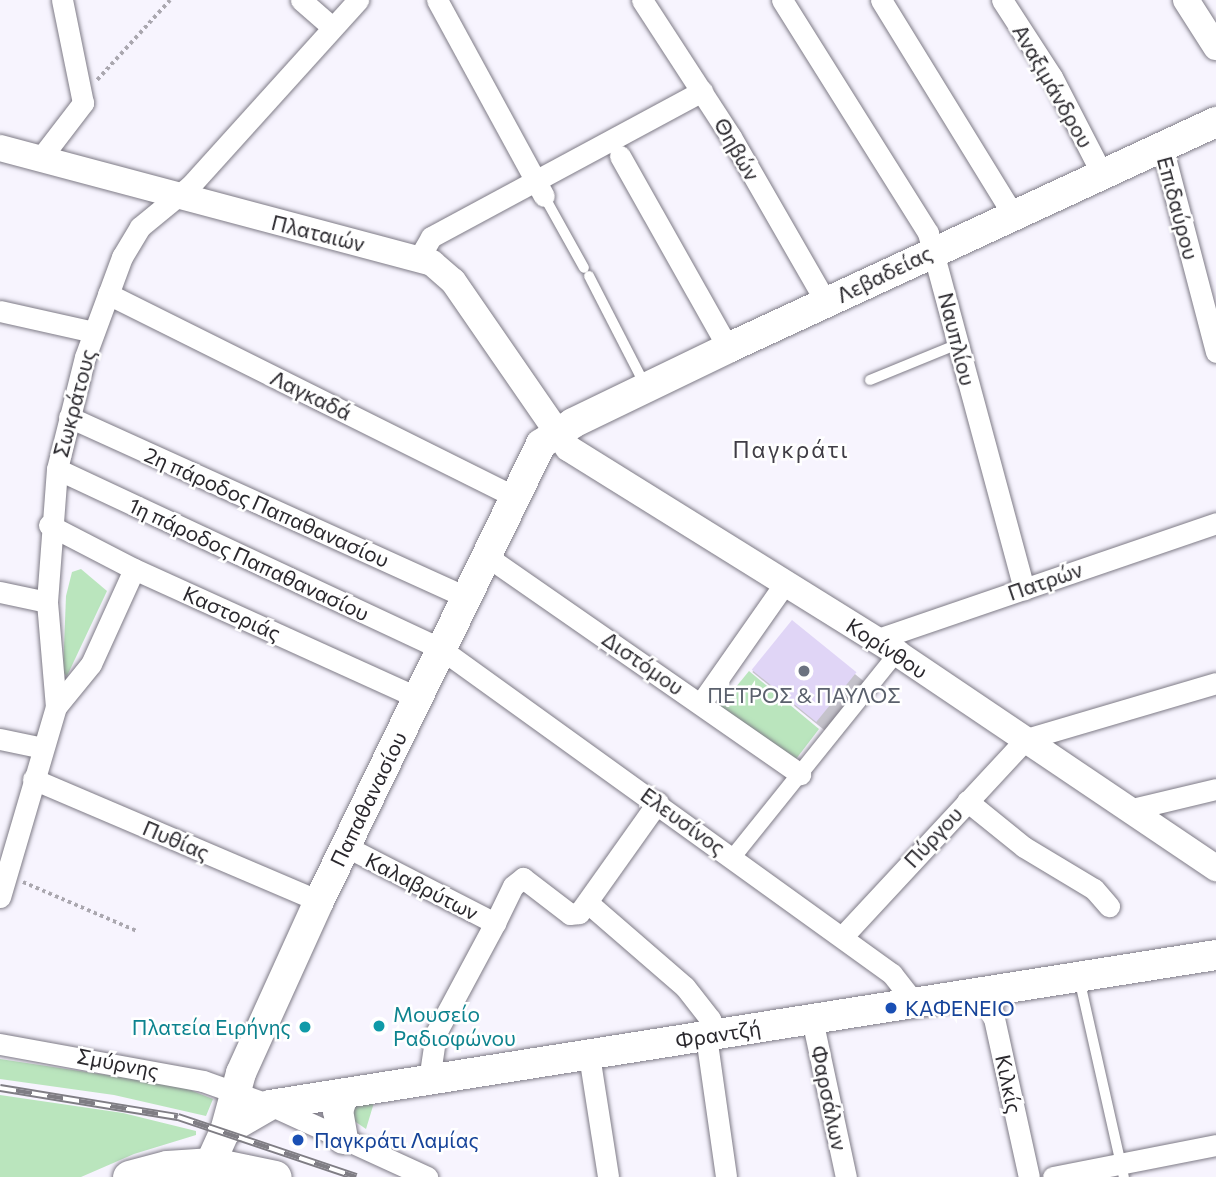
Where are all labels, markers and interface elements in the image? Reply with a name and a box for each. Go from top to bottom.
street label: Αναξιμάνδρου [1008,20,1098,152]
street label: Θηβών [709,113,765,185]
street label: Επιδαύρου [1152,154,1204,262]
street label: Πλαταιών [269,209,367,257]
street label: Λεβαδείας [832,240,936,308]
street label: Ναυπλίου [933,290,981,388]
street label: Σωκράτους [48,346,100,460]
street label: Λαγκαδά [267,365,355,425]
district label: Παγκράτι [733,435,849,463]
street label: 2η πάροδος Παπαθανασίου [141,442,393,572]
street label: 1η πάροδος Παπαθανασίου [125,492,373,626]
street label: Πατρών [1004,556,1086,606]
street label: Καστοριάς [179,580,285,646]
street label: Κορίνθου [842,612,932,684]
street label: Διστόμου [597,626,689,700]
marker: ΠΕΤΡΟΣ & ΠΑΥΛΟΣ [796,663,812,679]
place label: ΠΕΤΡΟΣ & ΠΑΥΛΟΣ [707,682,901,708]
street label: Παπαθανασίου [324,727,412,871]
street label: Ελευσίνος [636,782,730,860]
street label: Πύργου [899,801,967,873]
street label: Πυθίας [139,815,213,865]
street label: Καλαβρύτων [361,847,483,925]
place label: ΚΑΦΕΝΕΙΟ [905,995,1015,1021]
marker: ΚΑΦΕΝΕΙΟ [883,1000,899,1016]
place label: Μουσείο Ραδιοφώνου [393,1001,516,1051]
place label: Πλατεία Ειρήνης [132,1014,291,1040]
street label: Φραντζή [674,1015,762,1053]
marker: Μουσείο Ραδιοφώνου [371,1018,387,1034]
marker: Πλατεία Ειρήνης [297,1019,313,1035]
street label: Σμύρνης [75,1043,161,1083]
street label: Φαρσάλων [806,1043,852,1153]
street label: Κιλκίς [990,1052,1028,1116]
place label: Παγκράτι Λαμίας [314,1127,479,1153]
marker: Παγκράτι Λαμίας [288,1130,308,1150]

